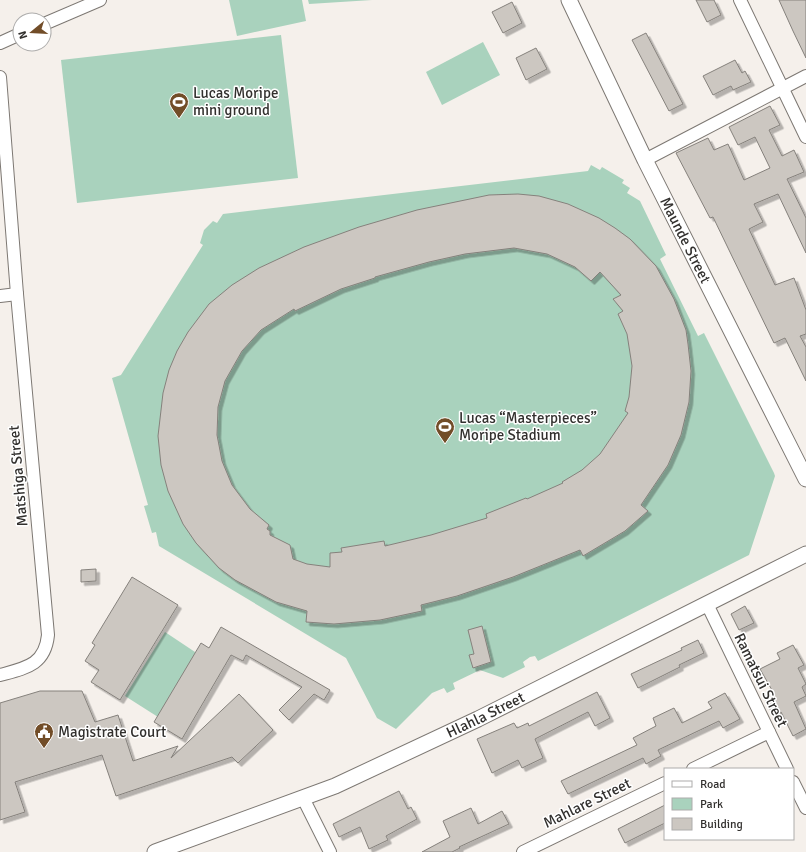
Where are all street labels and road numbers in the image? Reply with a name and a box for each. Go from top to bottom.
street label: Maunde Street [656,194,715,286]
street label: Matshiga Street [5,425,31,527]
street label: Ramatsui Street [730,630,792,730]
street label: Hlahla Street [443,688,527,742]
street label: Mahlare Street [540,774,634,832]

